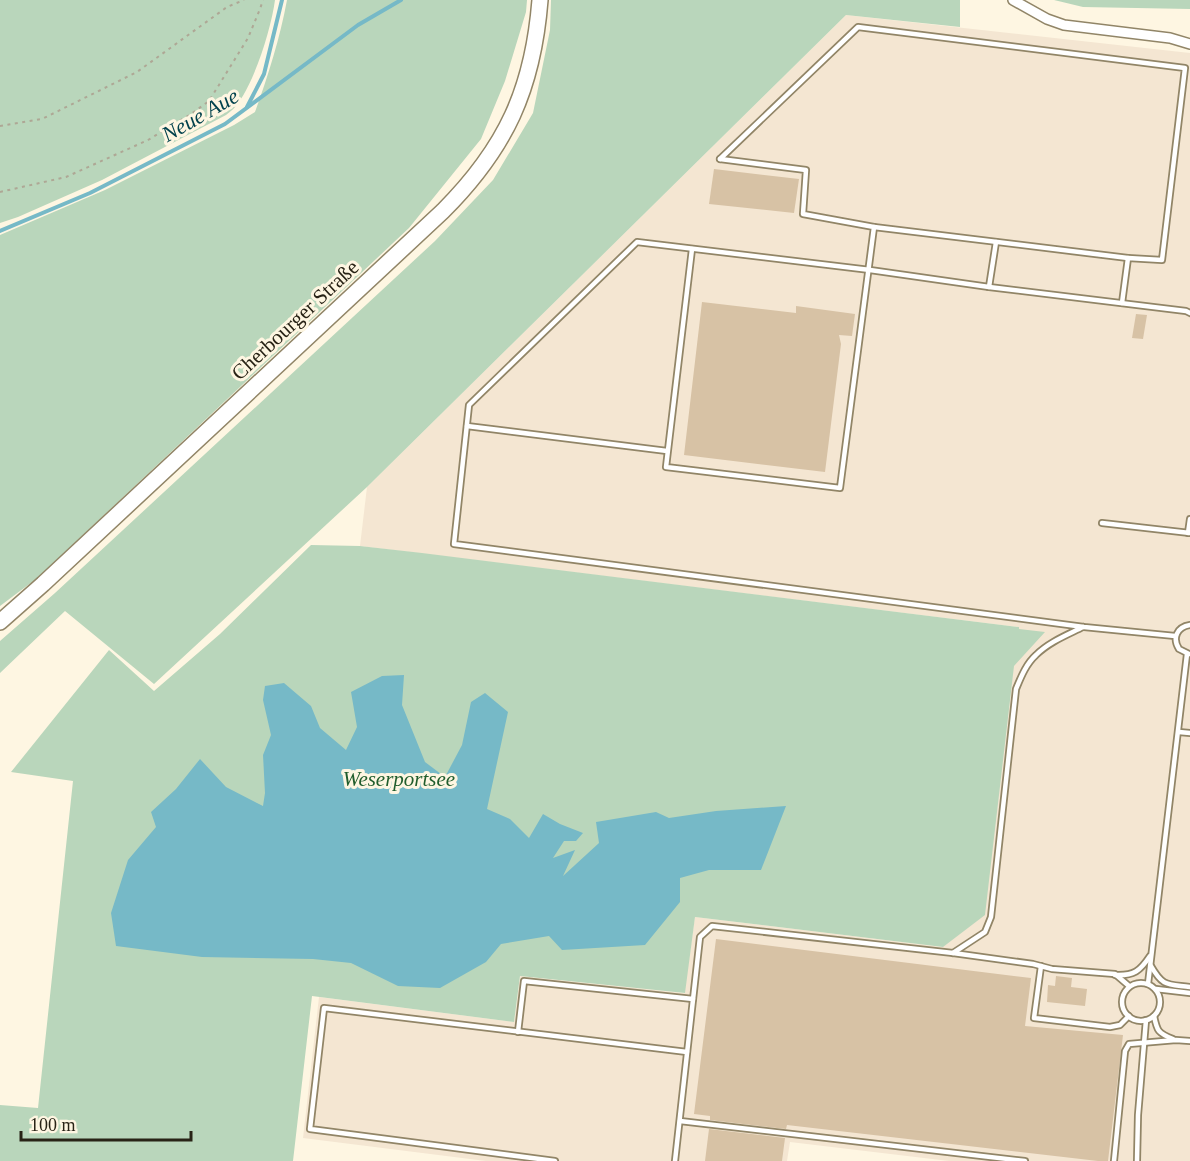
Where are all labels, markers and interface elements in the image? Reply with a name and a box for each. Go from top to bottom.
water label: Neue Aue [156,83,243,147]
street label: Cherbourger Straße [227,255,363,385]
park label: Weserportsee [343,767,455,791]
scale bar [21,1104,190,1142]
text: 100 m [30,1115,76,1135]

